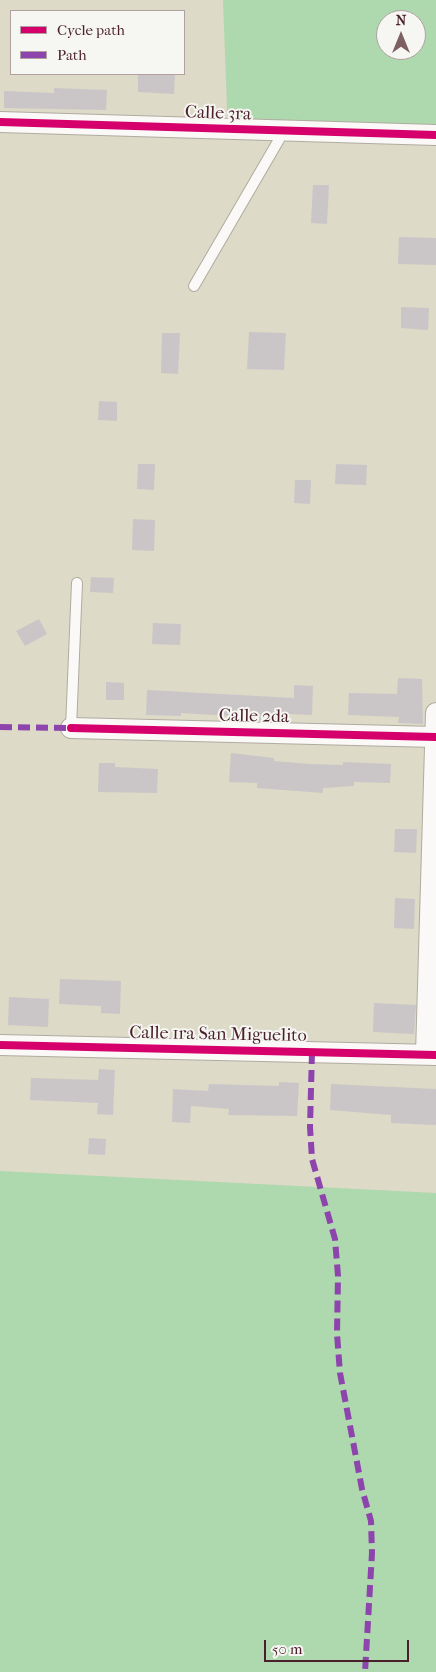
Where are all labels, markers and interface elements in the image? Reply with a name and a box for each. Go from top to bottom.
legend [10,10,185,75]
north arrow [376,10,426,60]
text: N [396,12,406,29]
text: Cycle path [57,21,125,39]
text: Path [57,46,87,64]
street label: Calle 3ra [184,102,252,126]
street label: Calle 2da [219,706,289,728]
street label: Calle 1ra San Miguelito [129,1023,307,1047]
scale bar [266,1630,411,1662]
text: 50 m [272,1640,302,1658]

